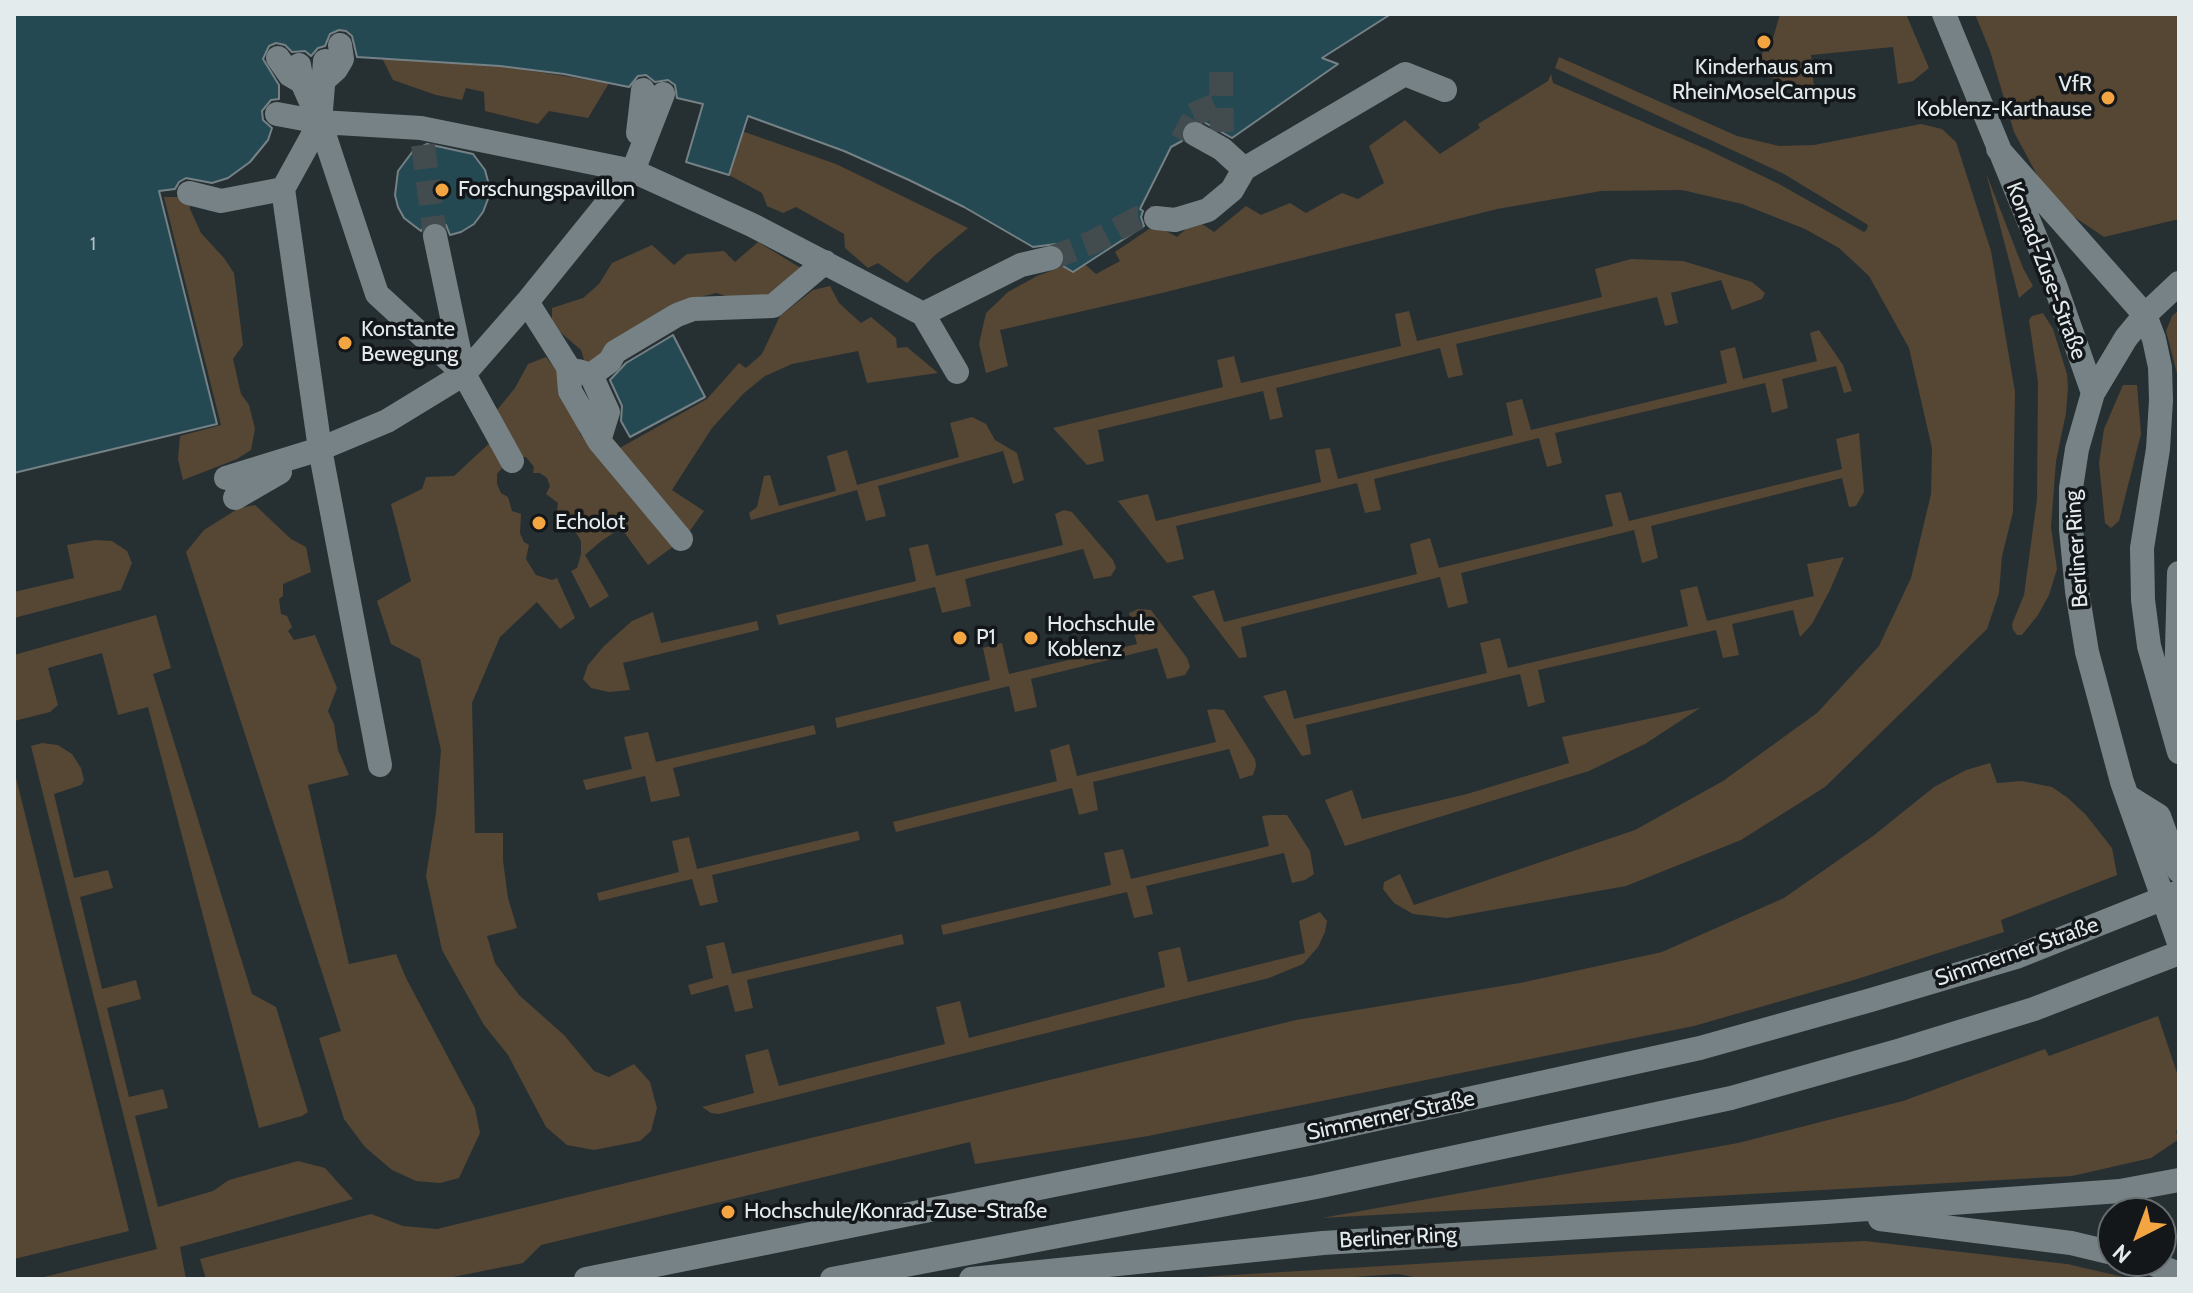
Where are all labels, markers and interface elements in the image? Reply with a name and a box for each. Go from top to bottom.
marker: Kinderhaus am RheinMoselCampus [1755,33,1773,51]
place label: Kinderhaus am RheinMoselCampus [1672,55,1856,106]
place label: VfR Koblenz-Karthause [1916,72,2092,124]
marker: VfR Koblenz-Karthause [2099,89,2117,107]
place label: Forschungspavillon [458,177,635,203]
street label: Konrad-Zuse-Straße [2000,178,2092,364]
marker: Forschungspavillon [433,181,451,199]
house number: 1 [90,234,96,256]
place label: Konstante Bewegung [361,317,458,368]
marker: Konstante Bewegung [336,334,354,352]
street label: Berliner Ring [2060,489,2094,609]
place label: Echolot [555,510,625,536]
marker: Echolot [530,514,548,532]
place label: Hochschule Koblenz [1047,612,1155,664]
place label: P1 [976,625,996,651]
marker: P1 [951,629,969,647]
marker: Hochschule Koblenz [1022,629,1040,647]
street label: Simmerner Straße [1932,912,2102,992]
street label: Simmerner Straße [1305,1085,1477,1147]
north arrow [2097,1197,2177,1277]
place label: Hochschule/Konrad-Zuse-Straße [744,1199,1047,1225]
marker: Hochschule/Konrad-Zuse-Straße [719,1203,737,1221]
street label: Berliner Ring [1339,1222,1457,1254]
text: N [2107,1238,2137,1269]

